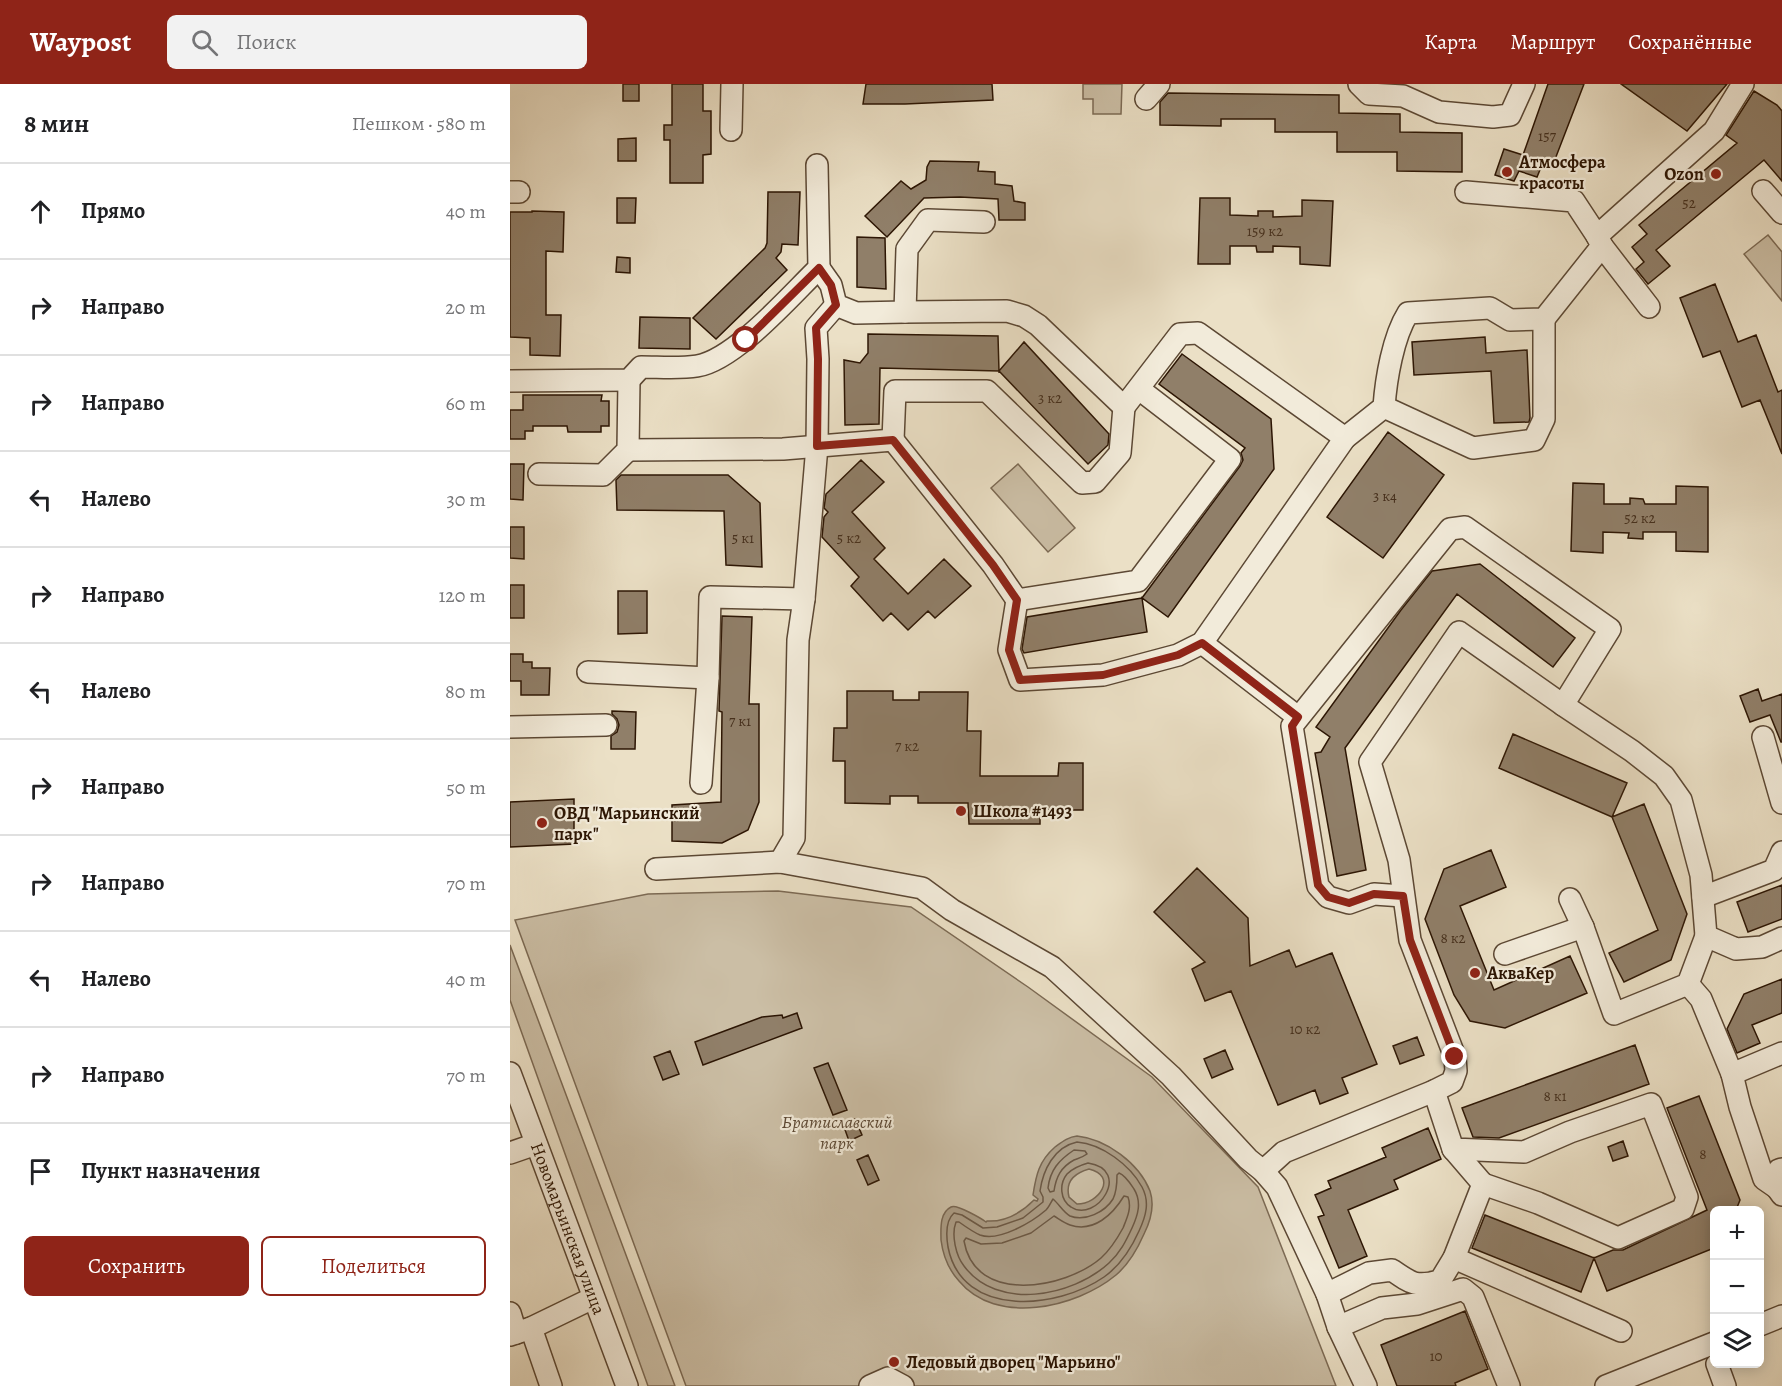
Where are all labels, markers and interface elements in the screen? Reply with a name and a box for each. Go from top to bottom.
search box [167,15,587,69]
text: Waypost [30,23,131,61]
icon: search [188,26,221,59]
text: Поиск [236,27,296,57]
text: Карта [1424,28,1477,56]
text: Маршрут [1510,28,1595,56]
text: Сохранённые [1628,28,1752,56]
text: 8 мин [24,106,89,141]
text: Пешком · 580 m [352,110,486,137]
house number: 157 [1538,126,1557,146]
place label: Атмосфера красоты [1518,150,1606,195]
place label: Ozon [1664,162,1704,186]
marker: Атмосфера красоты [1500,165,1514,179]
marker: Ozon [1709,167,1723,181]
house number: 52 [1682,193,1696,213]
icon: ahead [24,195,57,228]
text: Прямо [81,196,145,226]
text: 40 m [446,198,486,225]
house number: 159 к2 [1247,221,1283,241]
icon: right [24,291,57,324]
text: Направо [81,292,164,322]
text: 20 m [445,294,486,321]
route start [732,326,758,352]
icon: right [24,387,57,420]
text: Направо [81,388,164,418]
house number: 3 к2 [1038,388,1062,408]
text: 60 m [446,390,486,417]
icon: left [24,483,57,516]
text: Налево [81,484,151,514]
text: 30 m [446,486,486,513]
house number: 3 к4 [1373,486,1397,506]
house number: 52 к2 [1624,508,1656,528]
house number: 5 к1 [732,528,754,548]
house number: 5 к2 [837,528,861,548]
icon: right [24,579,57,612]
text: Направо [81,580,164,610]
text: 120 m [438,582,486,609]
icon: left [24,675,57,708]
text: Налево [81,676,151,706]
text: 80 m [445,678,486,705]
house number: 7 к1 [729,711,751,731]
house number: 7 к2 [895,736,919,756]
icon: right [24,771,57,804]
text: Направо [81,772,164,802]
text: 50 m [446,774,486,801]
place label: Школа #1493 [973,799,1072,823]
place label: ОВД "Марьинский парк" [554,801,700,846]
marker: Школа #1493 [954,804,968,818]
marker: ОВД "Марьинский парк" [535,816,549,830]
icon: right [24,867,57,900]
text: Направо [81,868,164,898]
text: 70 m [446,870,486,897]
house number: 8 к2 [1440,928,1466,948]
place label: АкваКер [1486,961,1554,985]
icon: left [24,963,57,996]
text: Налево [81,964,151,994]
text: 40 m [446,966,486,993]
marker: АкваКер [1468,966,1482,980]
house number: 10 к2 [1289,1019,1321,1039]
route end [1441,1043,1467,1069]
icon: right [24,1059,57,1092]
text: Направо [81,1060,164,1090]
text: 70 m [446,1062,486,1089]
house number: 8 к1 [1543,1086,1567,1106]
park label: Братиславский парк [782,1110,892,1155]
street label: Новомарьинская улица [525,1139,611,1319]
house number: 8 [1699,1144,1707,1164]
icon: arrive [24,1155,57,1188]
text: Пункт назначения [81,1156,260,1186]
map controls [1710,1206,1764,1368]
button: + [1710,1206,1764,1260]
button: Сохранить [24,1236,249,1296]
button: Поделиться [261,1236,486,1296]
button: − [1710,1260,1764,1314]
button: layers [1710,1314,1764,1368]
house number: 10 [1429,1346,1443,1366]
place label: Ледовый дворец "Марьино" [906,1350,1121,1374]
marker: Ледовый дворец "Марьино" [887,1355,901,1369]

